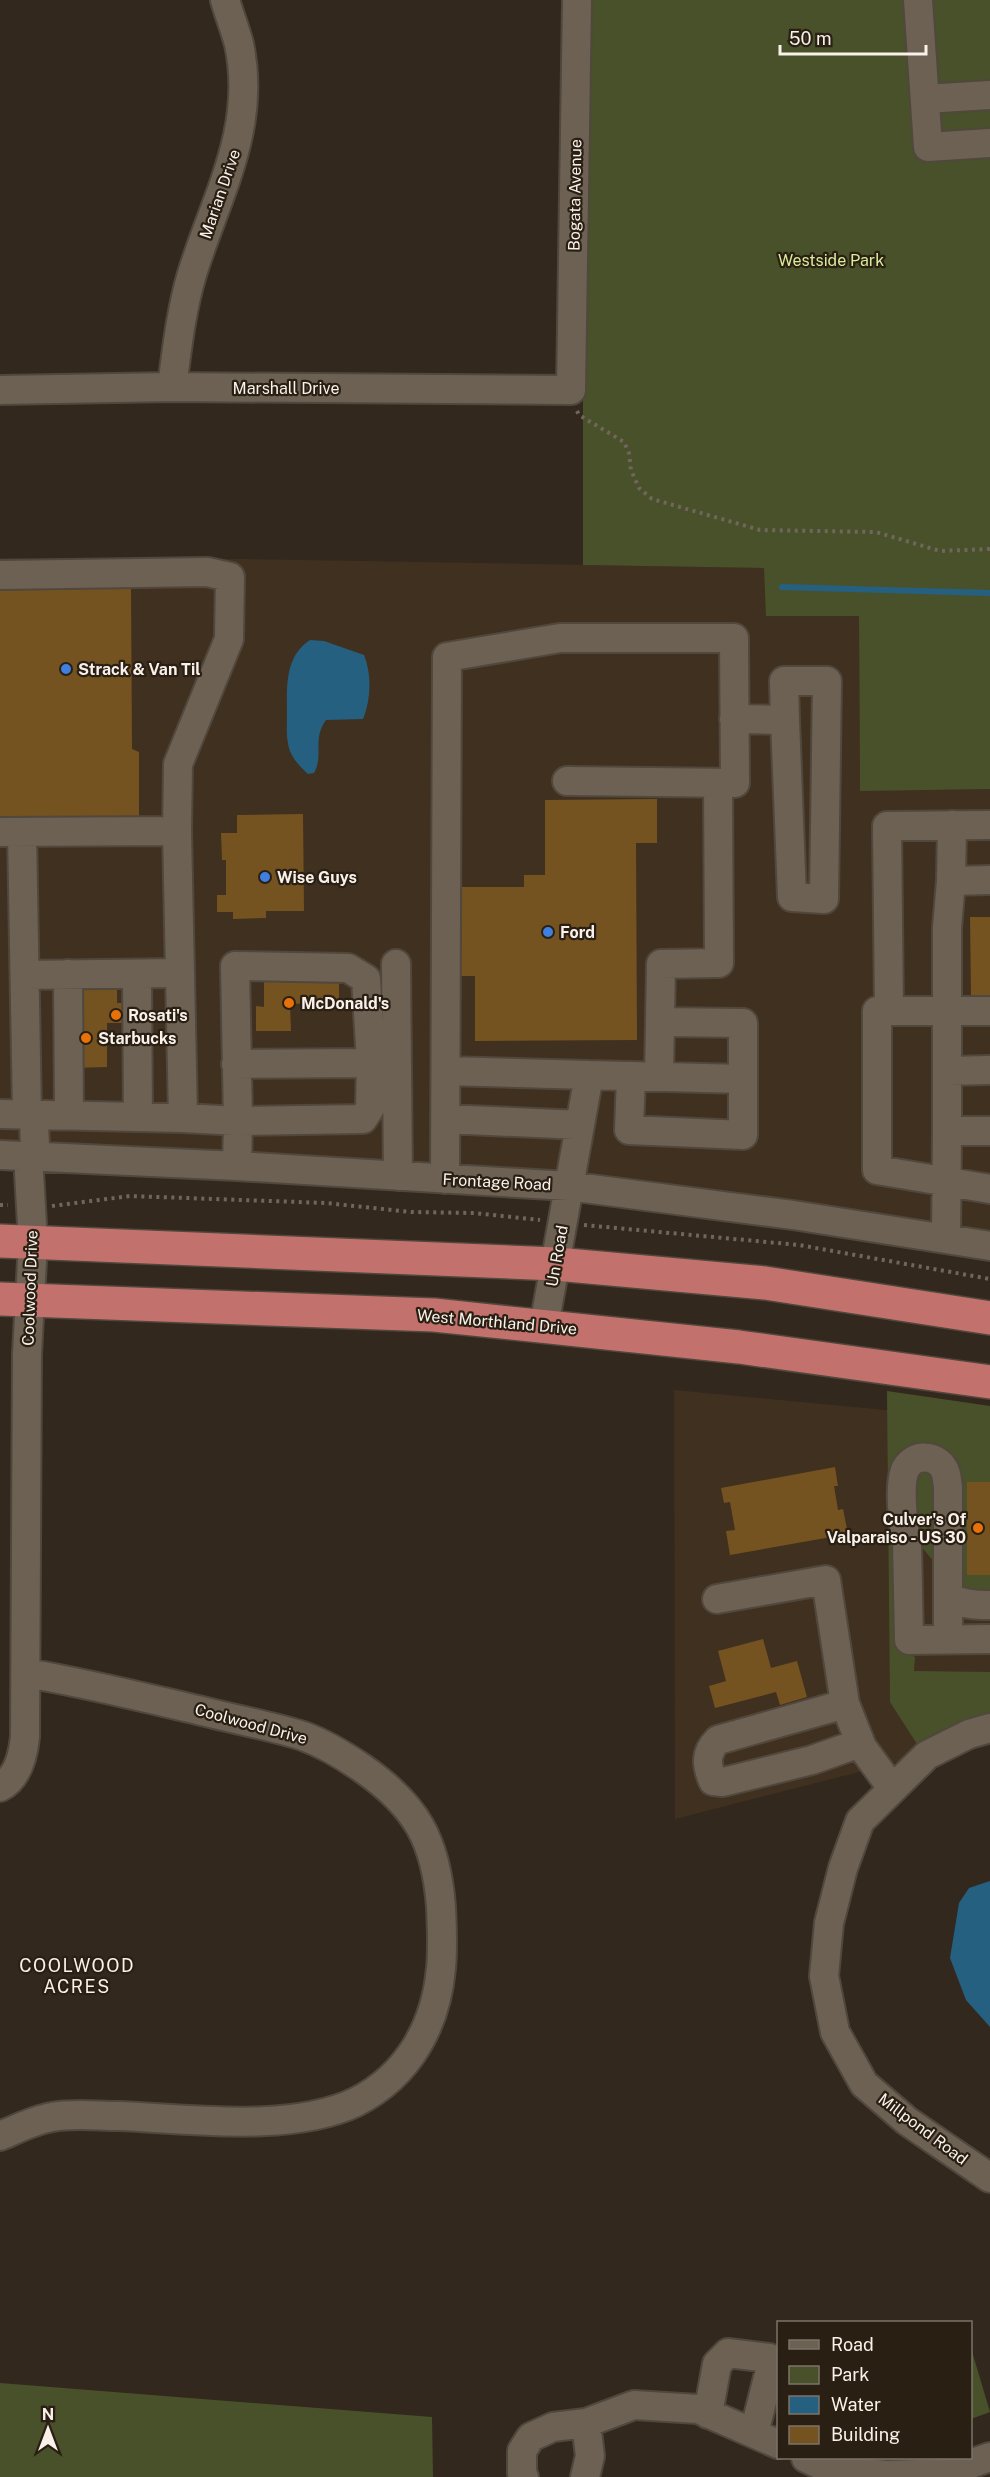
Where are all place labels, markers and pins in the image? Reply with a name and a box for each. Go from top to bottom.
place label: Strack & Van Til [78,660,200,679]
marker: Strack & Van Til [59,662,73,676]
place label: Wise Guys [277,868,357,887]
marker: Wise Guys [258,870,272,884]
place label: Ford [560,923,595,942]
marker: Ford [541,925,555,939]
place label: McDonald's [301,994,389,1013]
marker: McDonald's [282,996,296,1010]
place label: Rosati's [128,1006,188,1025]
marker: Rosati's [109,1008,123,1022]
place label: Starbucks [98,1029,176,1048]
marker: Starbucks [79,1031,93,1045]
place label: Culver's Of Valparaiso - US 30 [827,1510,967,1547]
marker: Culver's Of Valparaiso - US 30 [971,1521,985,1535]

